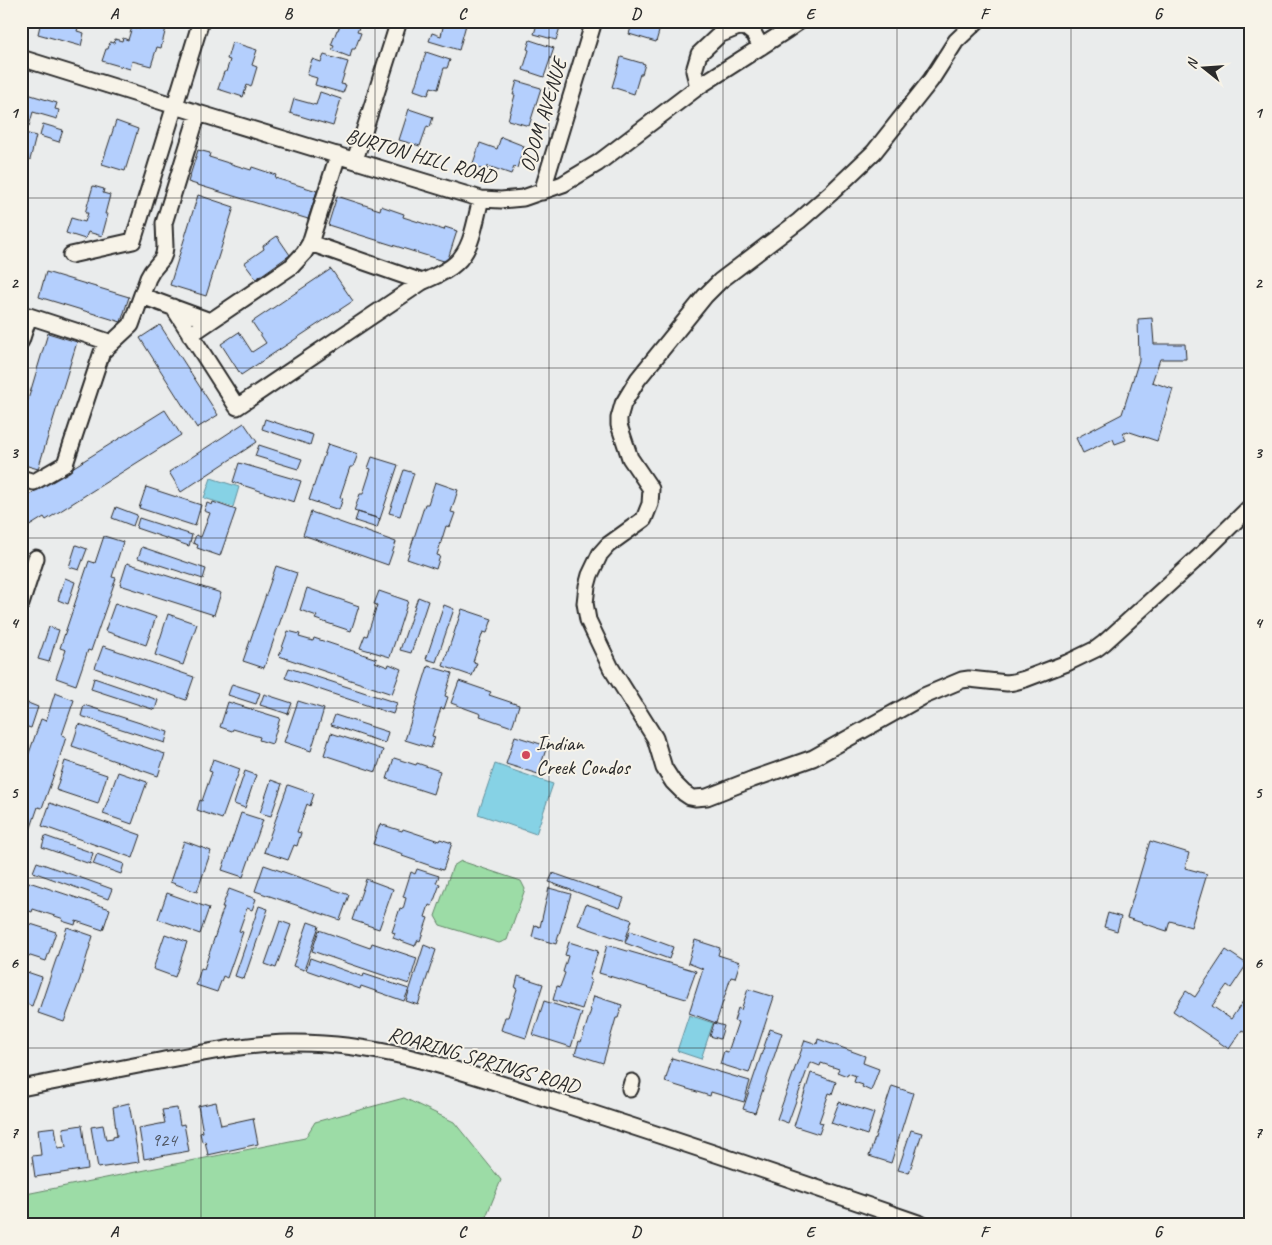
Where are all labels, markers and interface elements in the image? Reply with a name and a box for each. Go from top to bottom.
text: A [110,4,120,24]
text: B [284,4,294,24]
text: C [458,4,468,24]
text: D [631,4,642,24]
text: E [806,4,817,24]
text: F [980,4,991,24]
text: G [1154,4,1164,24]
north arrow [1180,42,1230,92]
street label: ODOM AVENUE [513,53,573,175]
text: N [1183,55,1202,71]
text: 1 [10,103,19,123]
text: 1 [1254,103,1263,123]
street label: BURTON HILL ROAD [343,122,501,190]
text: 2 [10,273,19,293]
text: 2 [1254,273,1263,293]
text: 3 [10,443,19,463]
text: 3 [1254,443,1263,463]
text: 4 [10,613,19,633]
text: 4 [1254,613,1263,633]
place label: Indian Creek Condos [536,730,632,780]
marker: Indian Creek Condos [520,749,532,761]
text: 5 [11,783,20,803]
text: 5 [1255,783,1264,803]
text: 6 [10,953,19,973]
text: 6 [1254,953,1263,973]
street label: ROARING SPRINGS ROAD [385,1020,584,1100]
text: 7 [10,1123,19,1143]
text: 7 [1254,1123,1263,1143]
house number: 924 [151,1128,179,1152]
text: A [110,1222,120,1242]
text: B [284,1222,294,1242]
text: C [458,1222,468,1242]
text: D [631,1222,642,1242]
text: E [806,1222,817,1242]
text: F [980,1222,991,1242]
text: G [1154,1222,1164,1242]

